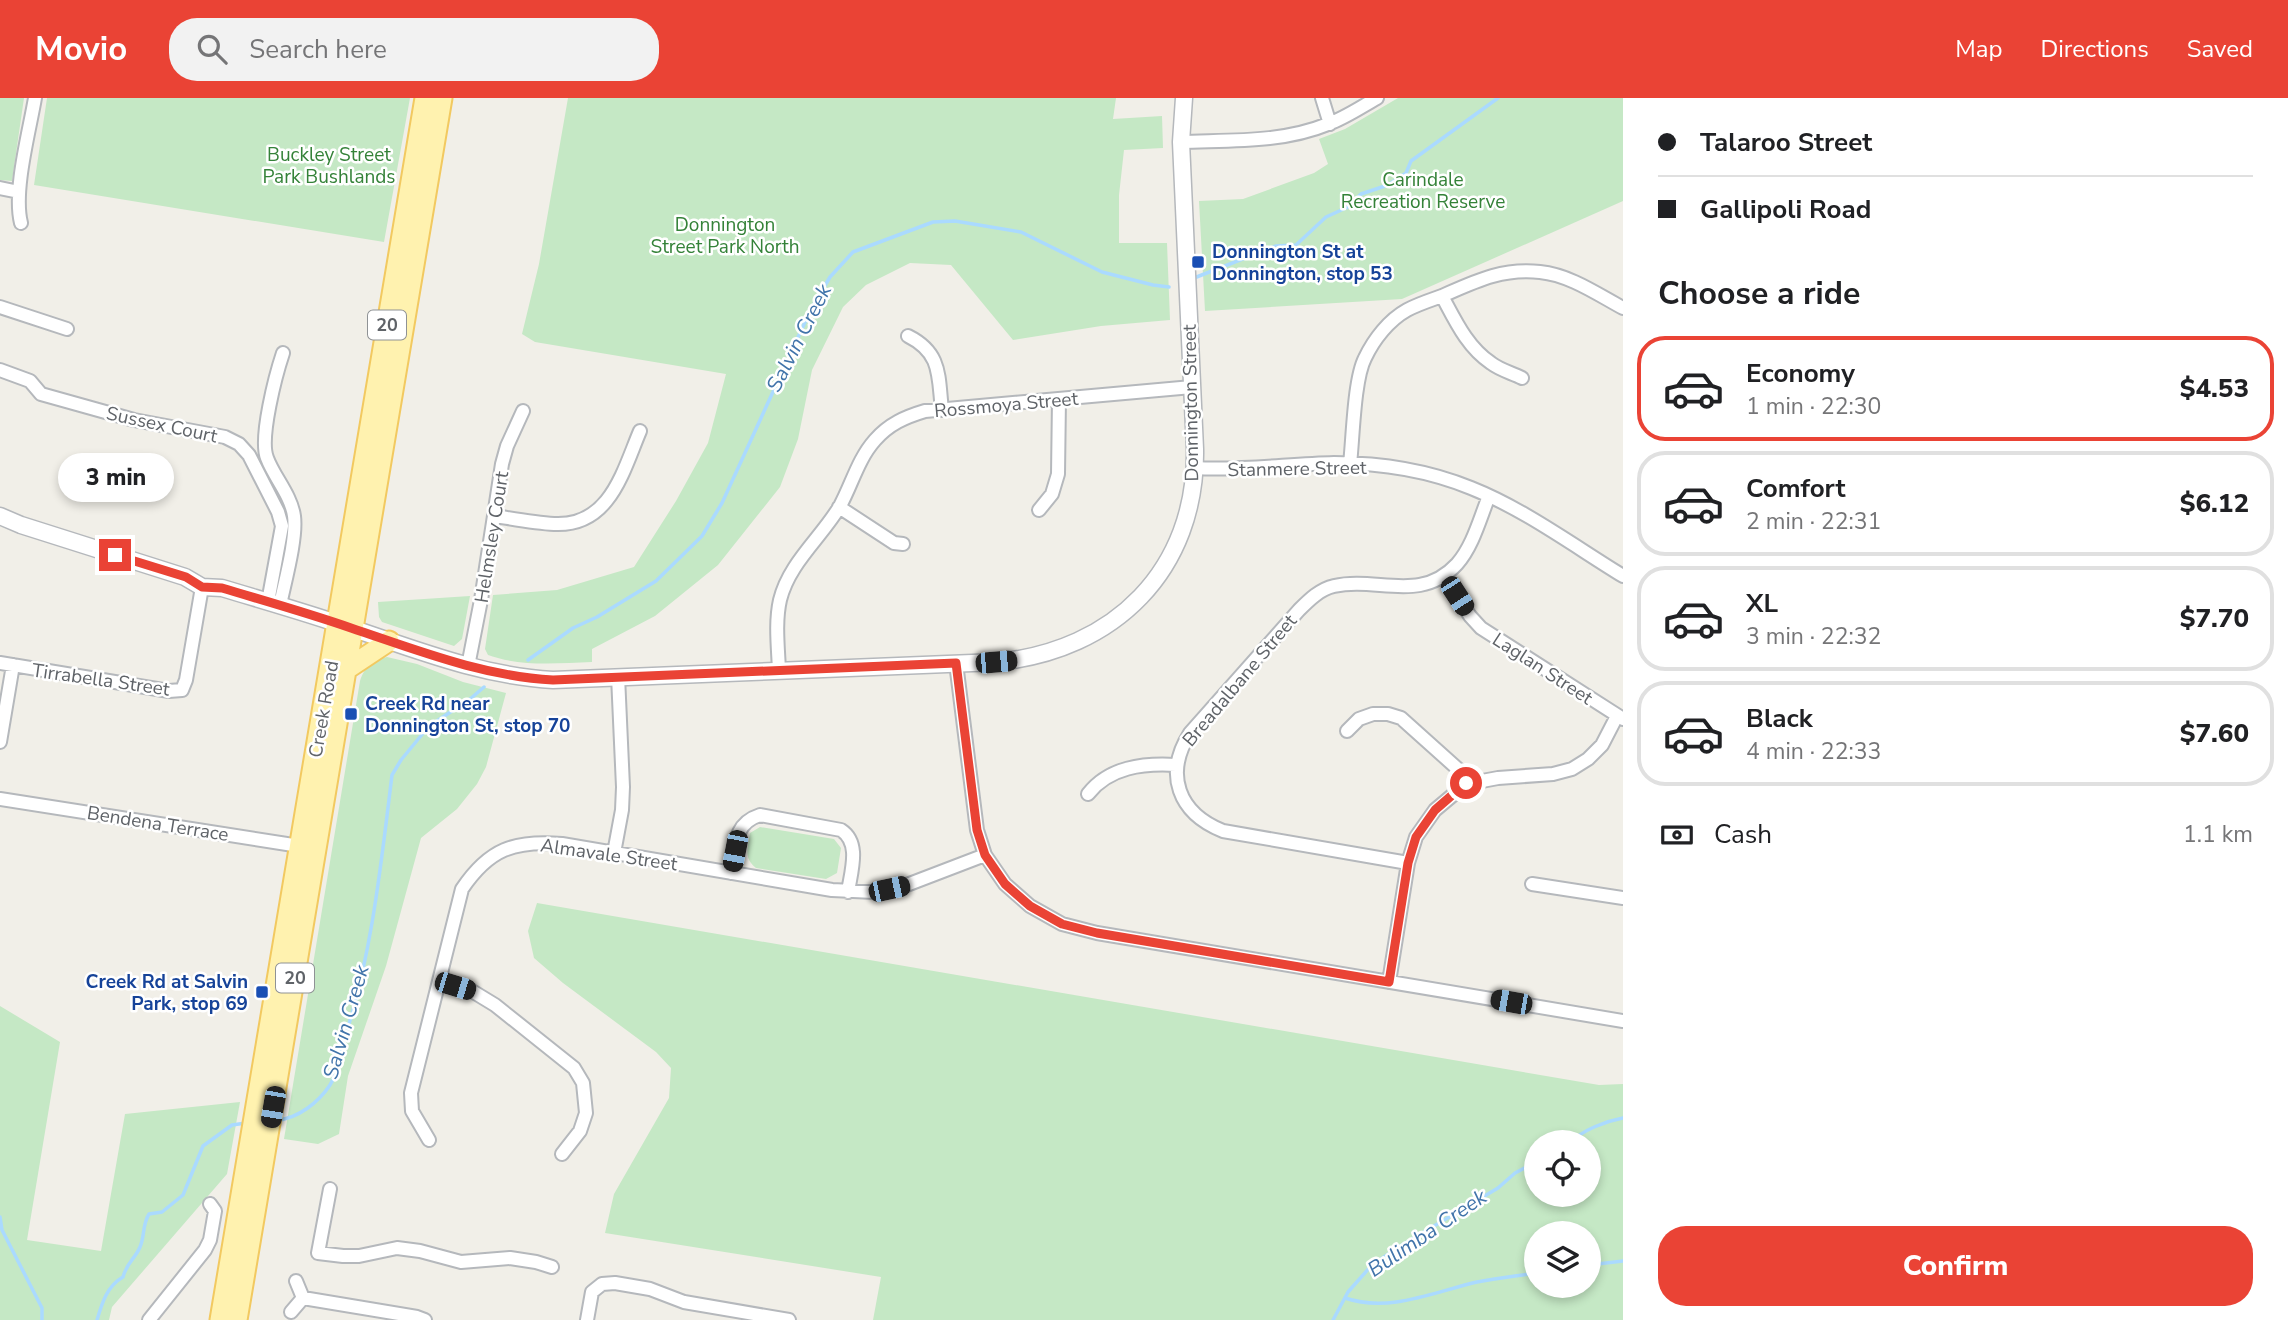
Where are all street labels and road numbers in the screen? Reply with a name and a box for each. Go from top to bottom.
road number: 20 [368,310,406,340]
street label: Donnington Street [1177,324,1205,482]
street label: Rossmoya Street [933,386,1079,424]
street label: Sussex Court [104,401,220,449]
street label: Stanmere Street [1227,455,1367,483]
street label: Helmsley Court [469,469,515,605]
street label: Breadalbane Street [1177,609,1303,752]
street label: Laglan Street [1487,627,1598,711]
street label: Tirrabella Street [30,657,172,703]
street label: Creek Road [303,659,345,760]
street label: Bendena Terrace [85,800,231,848]
street label: Almavale Street [539,833,679,877]
road number: 20 [276,964,314,992]

